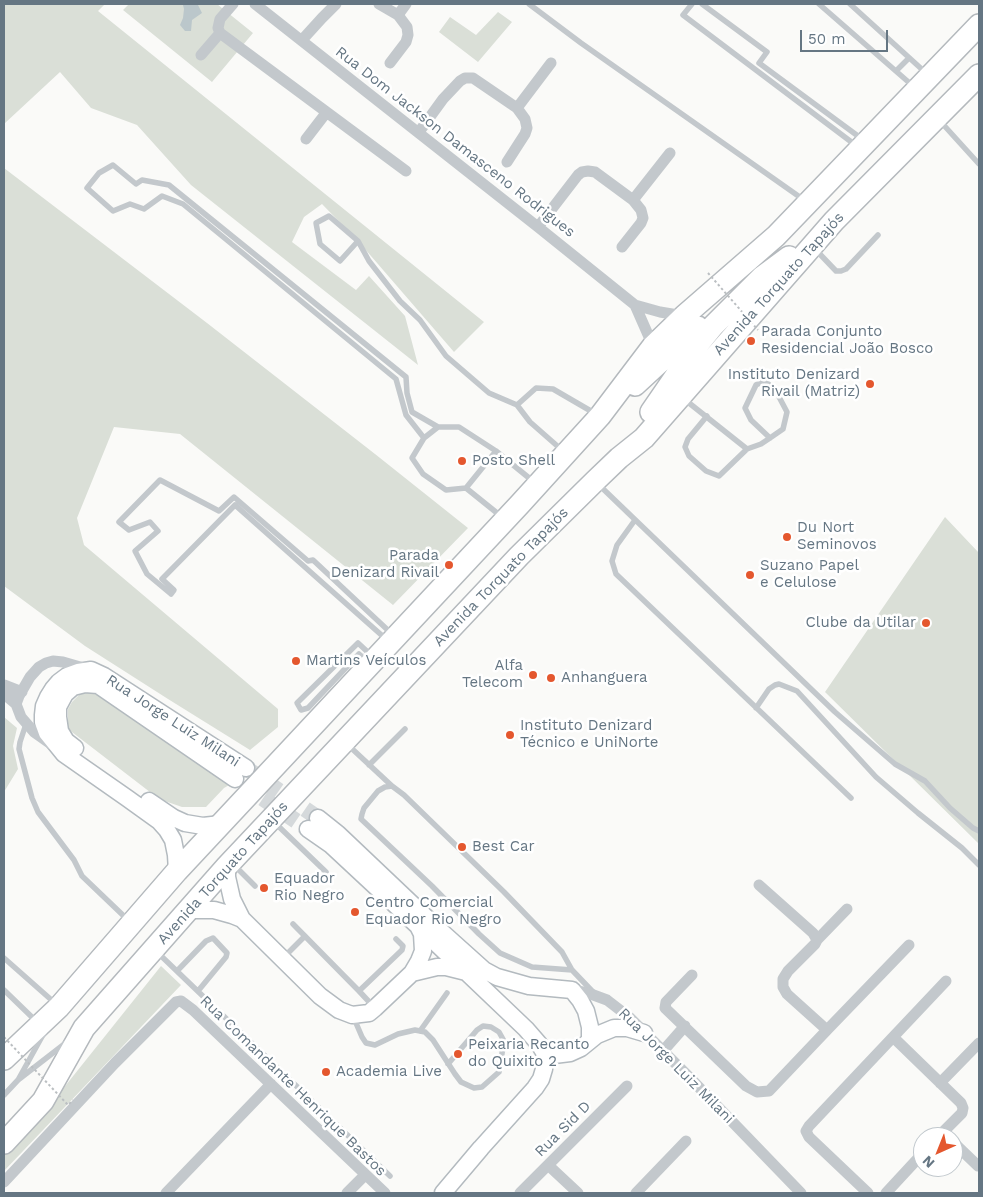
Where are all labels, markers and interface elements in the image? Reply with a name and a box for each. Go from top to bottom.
scale bar [803,20,890,52]
text: 50 m [808,30,845,48]
street label: Rua Dom Jackson Damasceno Rodrigues [332,43,578,241]
street label: Avenida Torquato Tapajós [710,209,848,359]
place label: Parada Conjunto Residencial João Bosco [761,323,933,358]
marker: Parada Conjunto Residencial João Bosco [745,335,757,347]
place label: Instituto Denizard Rivail (Matriz) [728,366,860,401]
marker: Instituto Denizard Rivail (Matriz) [864,378,876,390]
place label: Posto Shell [472,452,555,470]
marker: Posto Shell [456,455,468,467]
street label: Avenida Torquato Tapajós [430,504,572,650]
place label: Du Nort Seminovos [797,519,877,554]
marker: Du Nort Seminovos [781,531,793,543]
place label: Parada Denizard Rivail [331,547,439,582]
place label: Suzano Papel e Celulose [760,557,859,592]
marker: Parada Denizard Rivail [443,559,455,571]
marker: Suzano Papel e Celulose [744,569,756,581]
place label: Clube da Utilar [806,614,916,632]
marker: Clube da Utilar [920,617,932,629]
place label: Martins Veículos [306,652,426,670]
marker: Martins Veículos [290,655,302,667]
place label: Alfa Telecom [462,657,523,692]
marker: Alfa Telecom [527,669,539,681]
place label: Anhanguera [561,669,648,687]
street label: Rua Jorge Luiz Milani [103,671,243,771]
marker: Anhanguera [545,672,557,684]
place label: Instituto Denizard Técnico e UniNorte [520,717,658,752]
marker: Instituto Denizard Técnico e UniNorte [504,729,516,741]
street label: Avenida Torquato Tapajós [154,798,292,948]
place label: Best Car [472,838,535,856]
marker: Best Car [456,841,468,853]
place label: Equador Rio Negro [274,870,344,905]
marker: Equador Rio Negro [258,882,270,894]
place label: Centro Comercial Equador Rio Negro [365,894,501,929]
marker: Centro Comercial Equador Rio Negro [349,906,361,918]
street label: Rua Comandante Henrique Bastos [196,992,390,1180]
street label: Rua Jorge Luiz Milani [615,1005,737,1127]
place label: Peixaria Recanto do Quixito 2 [468,1036,589,1071]
marker: Peixaria Recanto do Quixito 2 [452,1048,464,1060]
place label: Academia Live [336,1063,442,1081]
marker: Academia Live [320,1066,332,1078]
street label: Rua Sid D [531,1097,595,1161]
north arrow [913,1127,963,1177]
text: N [919,1153,938,1171]

